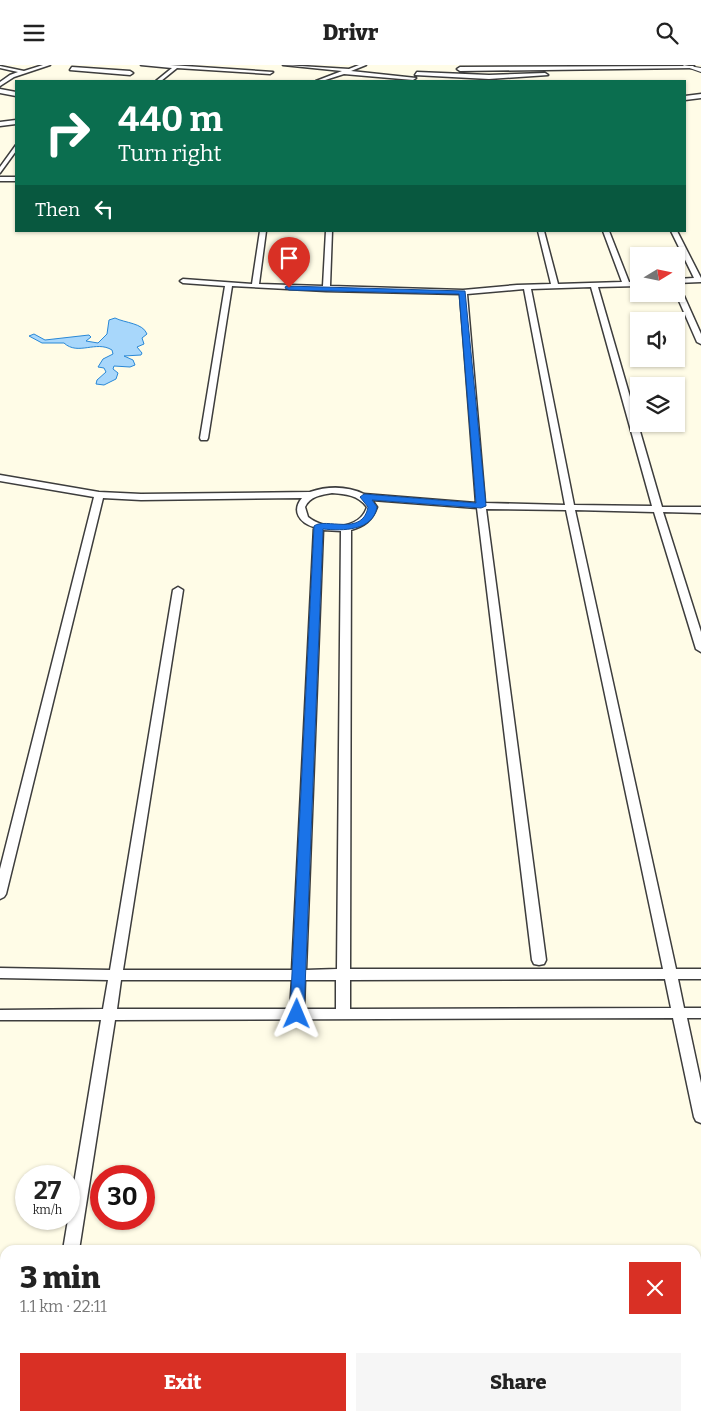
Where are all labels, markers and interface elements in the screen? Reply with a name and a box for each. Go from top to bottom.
icon: menu [20,19,48,47]
text: Drivr [323,19,378,46]
icon: search [653,19,681,47]
text: 440 m [118,98,223,140]
icon: right [35,100,100,165]
text: Turn right [118,140,221,167]
icon: left [90,195,118,223]
text: Then [35,198,80,221]
pin [268,237,310,288]
icon: arrive [275,244,303,272]
north arrow [630,247,685,303]
map controls [630,247,685,432]
button: sound [630,312,685,367]
button: layers [630,377,685,432]
position arrow [270,987,322,1039]
speed limit sign: 30 [90,1165,155,1230]
text: 27 [34,1176,61,1206]
text: km/h [33,1203,62,1217]
text: 3 min [20,1260,100,1296]
button: close [629,1262,681,1314]
text: 1.1 km · 22:11 [20,1297,107,1316]
button: Exit [20,1353,346,1411]
button: Share [356,1353,681,1411]

